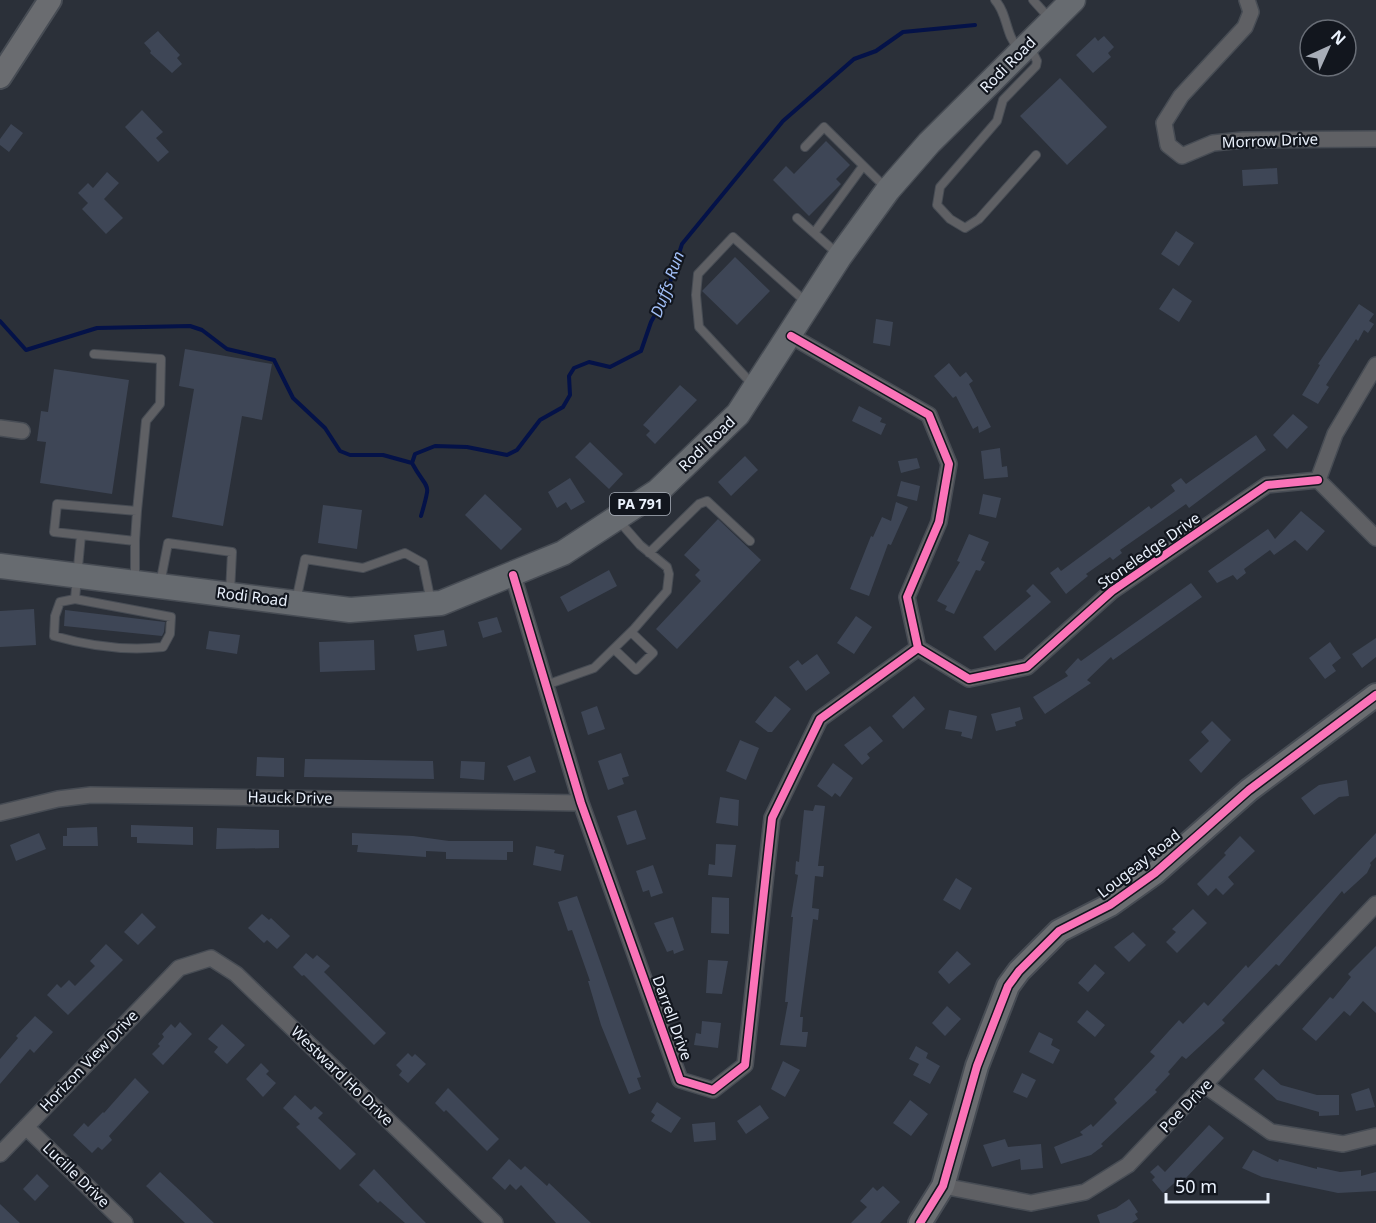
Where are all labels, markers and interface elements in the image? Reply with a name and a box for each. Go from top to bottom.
north arrow [1298,18,1358,78]
text: N [1326,25,1351,50]
street label: Rodi Road [975,32,1040,97]
street label: Morrow Drive [1221,128,1318,152]
water label: Duffs Run [645,248,689,320]
street label: Rodi Road [674,411,739,475]
road number: PA 791 [610,493,670,515]
street label: Stoneledge Drive [1093,507,1204,593]
street label: Rodi Road [215,582,289,610]
street label: Hauck Drive [247,786,333,808]
street label: Lougeay Road [1093,825,1184,902]
street label: Darrell Drive [648,973,697,1063]
street label: Horizon View Drive [35,1005,142,1115]
street label: Westward Ho Drive [287,1021,398,1129]
street label: Poe Drive [1155,1074,1216,1137]
street label: Lucille Drive [39,1137,114,1211]
scale bar [1166,1166,1268,1204]
text: 50 m [1175,1174,1217,1198]

